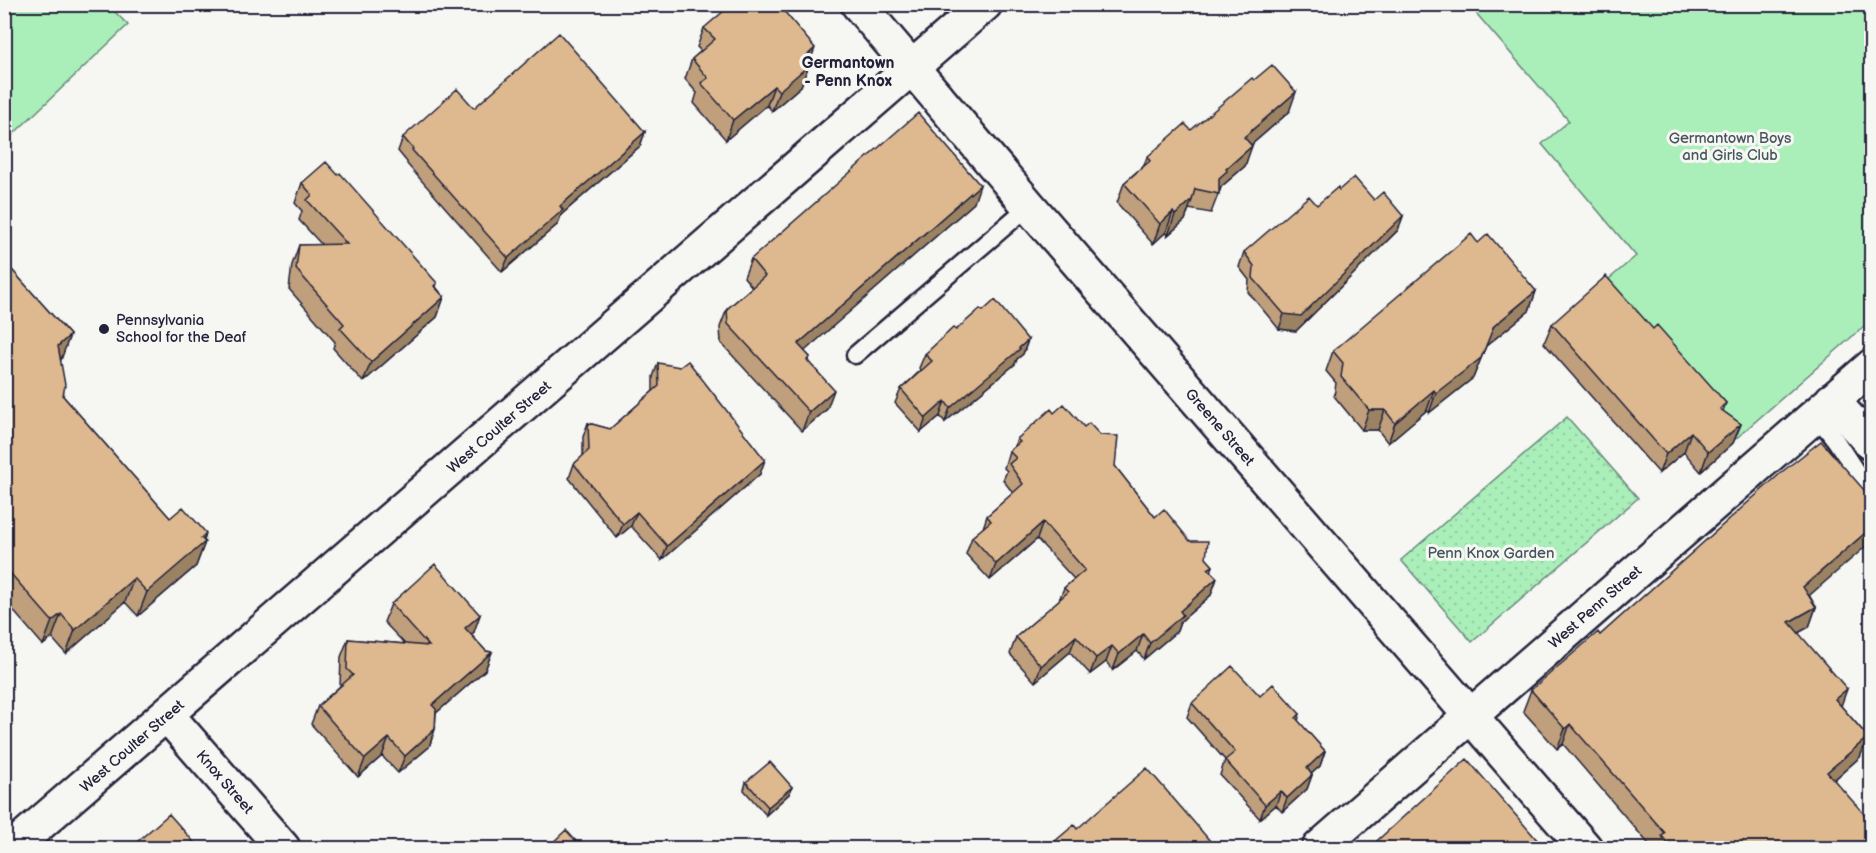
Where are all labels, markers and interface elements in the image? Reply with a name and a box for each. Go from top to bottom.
district label: Germantown - Penn Knox [802,54,894,91]
park label: Germantown Boys and Girls Club [1669,129,1792,165]
place label: Pennsylvania School for the Deaf [116,311,247,347]
marker: Pennsylvania School for the Deaf [97,322,111,336]
street label: West Coulter Street [443,377,556,478]
street label: Greene Street [1181,385,1259,470]
park label: Penn Knox Garden [1428,544,1554,563]
street label: West Penn Street [1545,561,1646,653]
street label: West Coulter Street [76,696,189,797]
street label: Knox Street [192,747,258,818]

